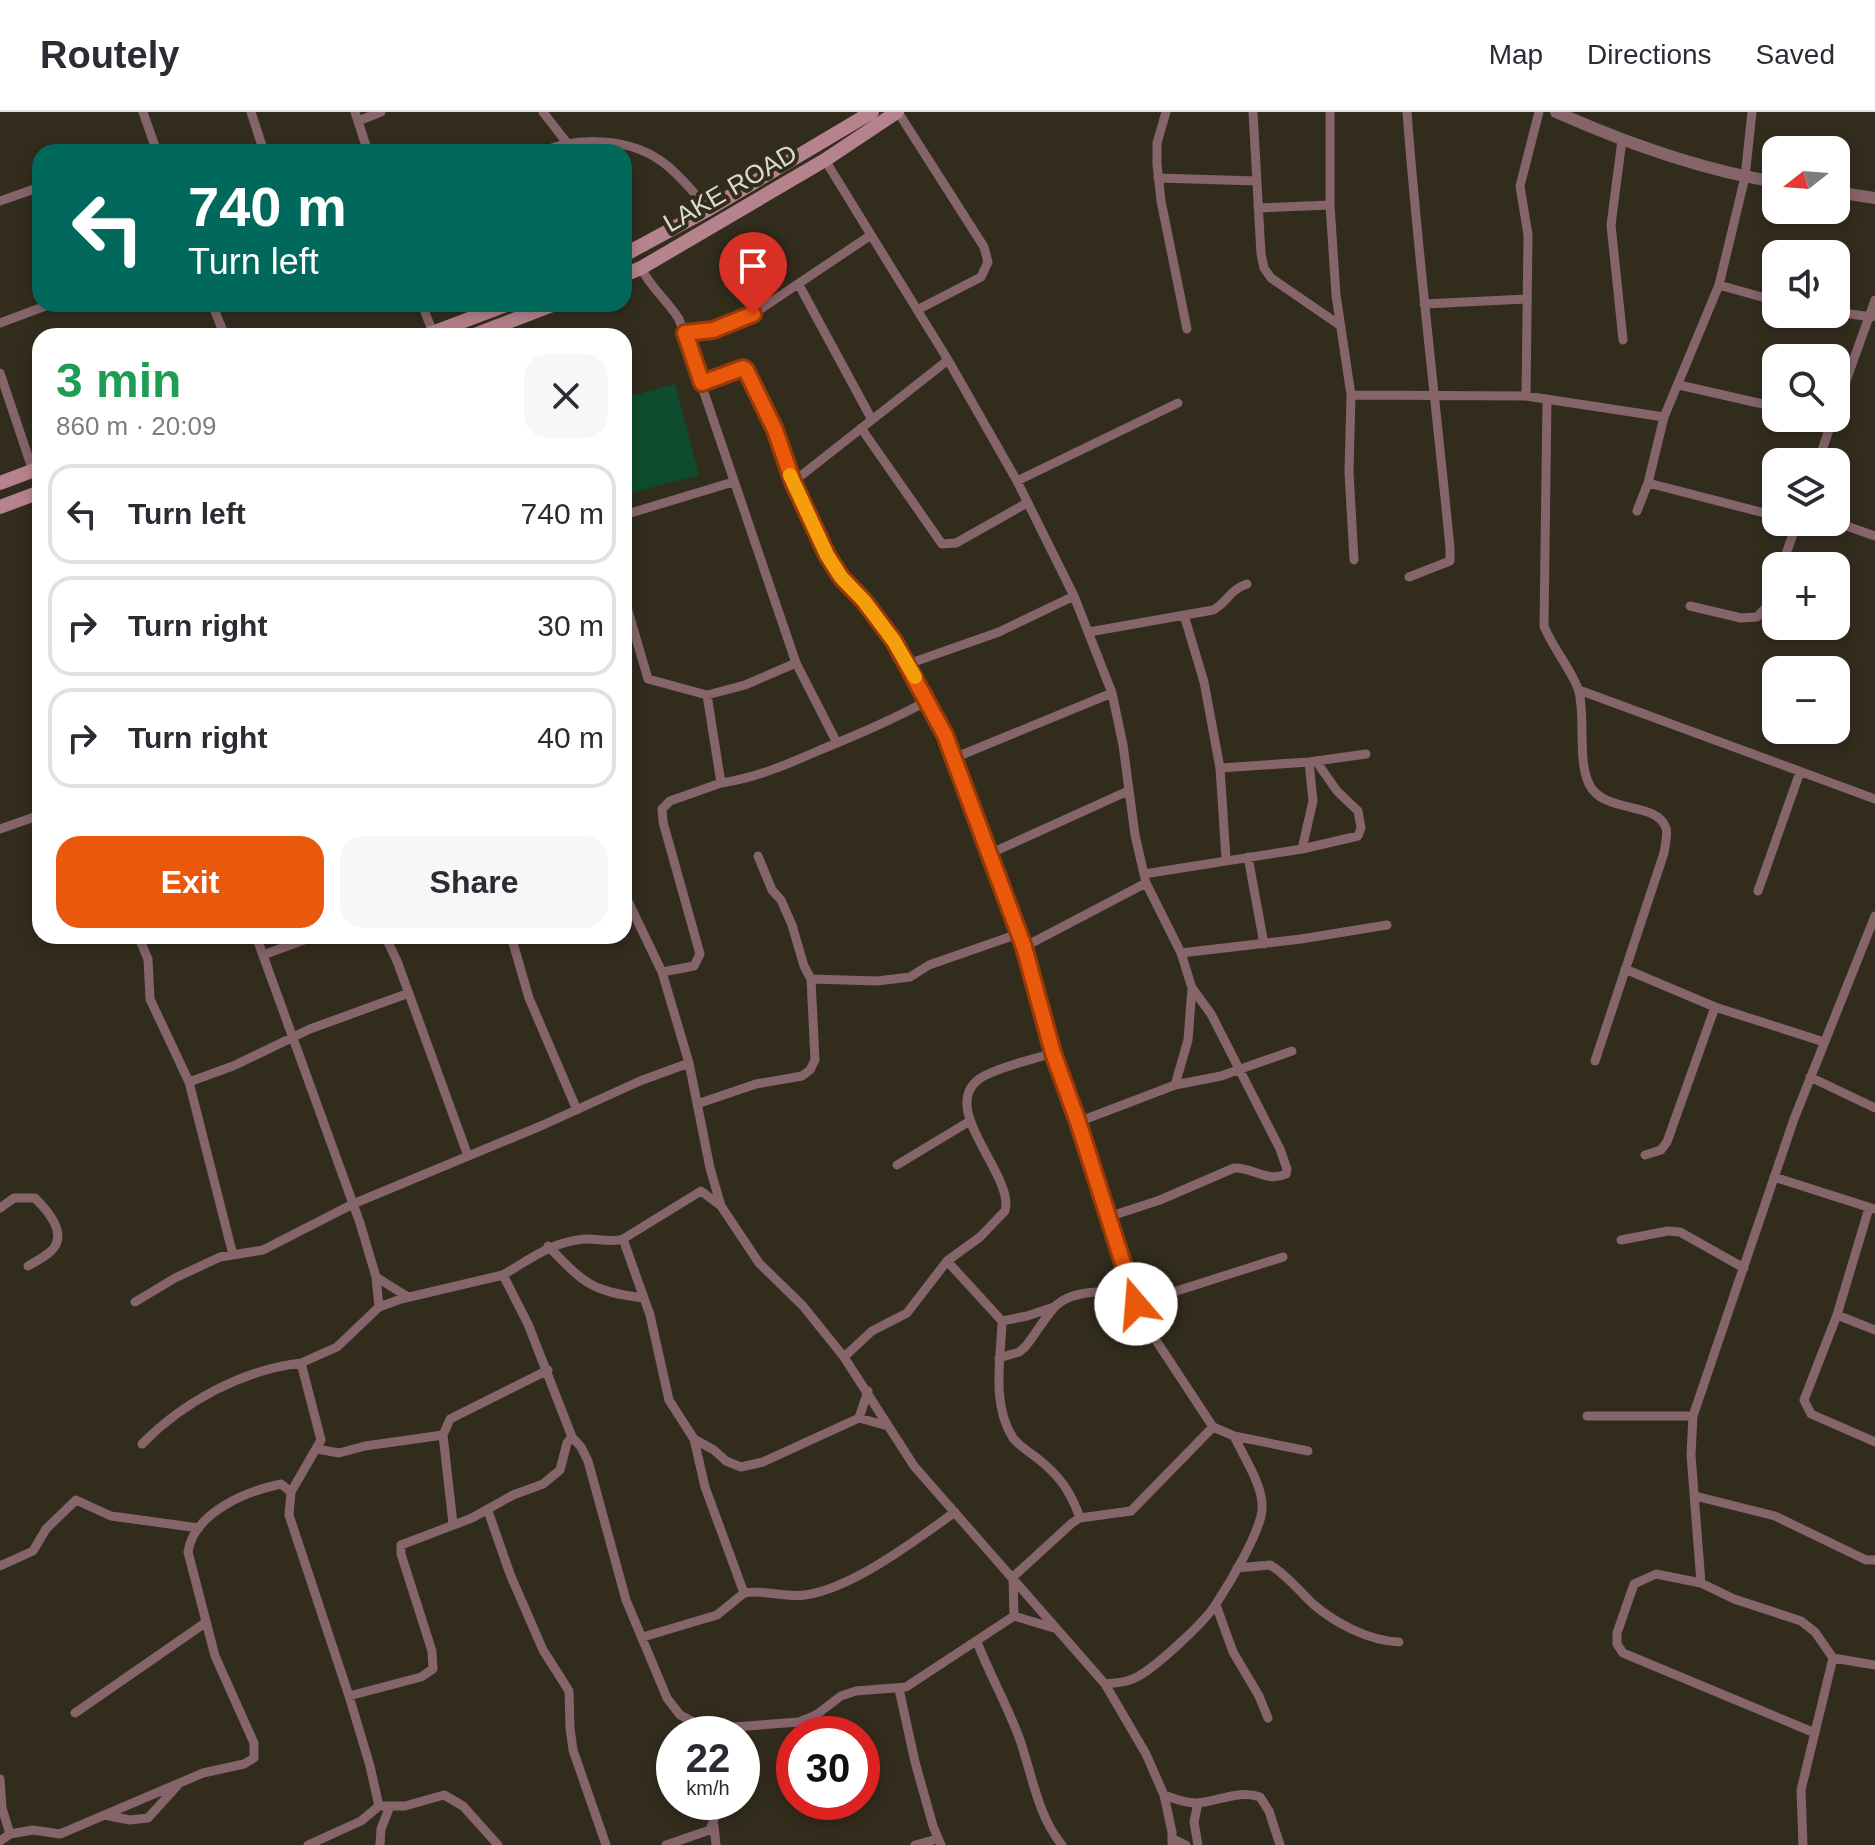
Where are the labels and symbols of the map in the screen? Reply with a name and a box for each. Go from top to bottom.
north arrow [1762,136,1850,224]
street label: LAKE ROAD [658,138,802,238]
pin [719,232,787,314]
position arrow [1094,1262,1178,1346]
speed limit sign: 30 [776,1716,880,1820]

